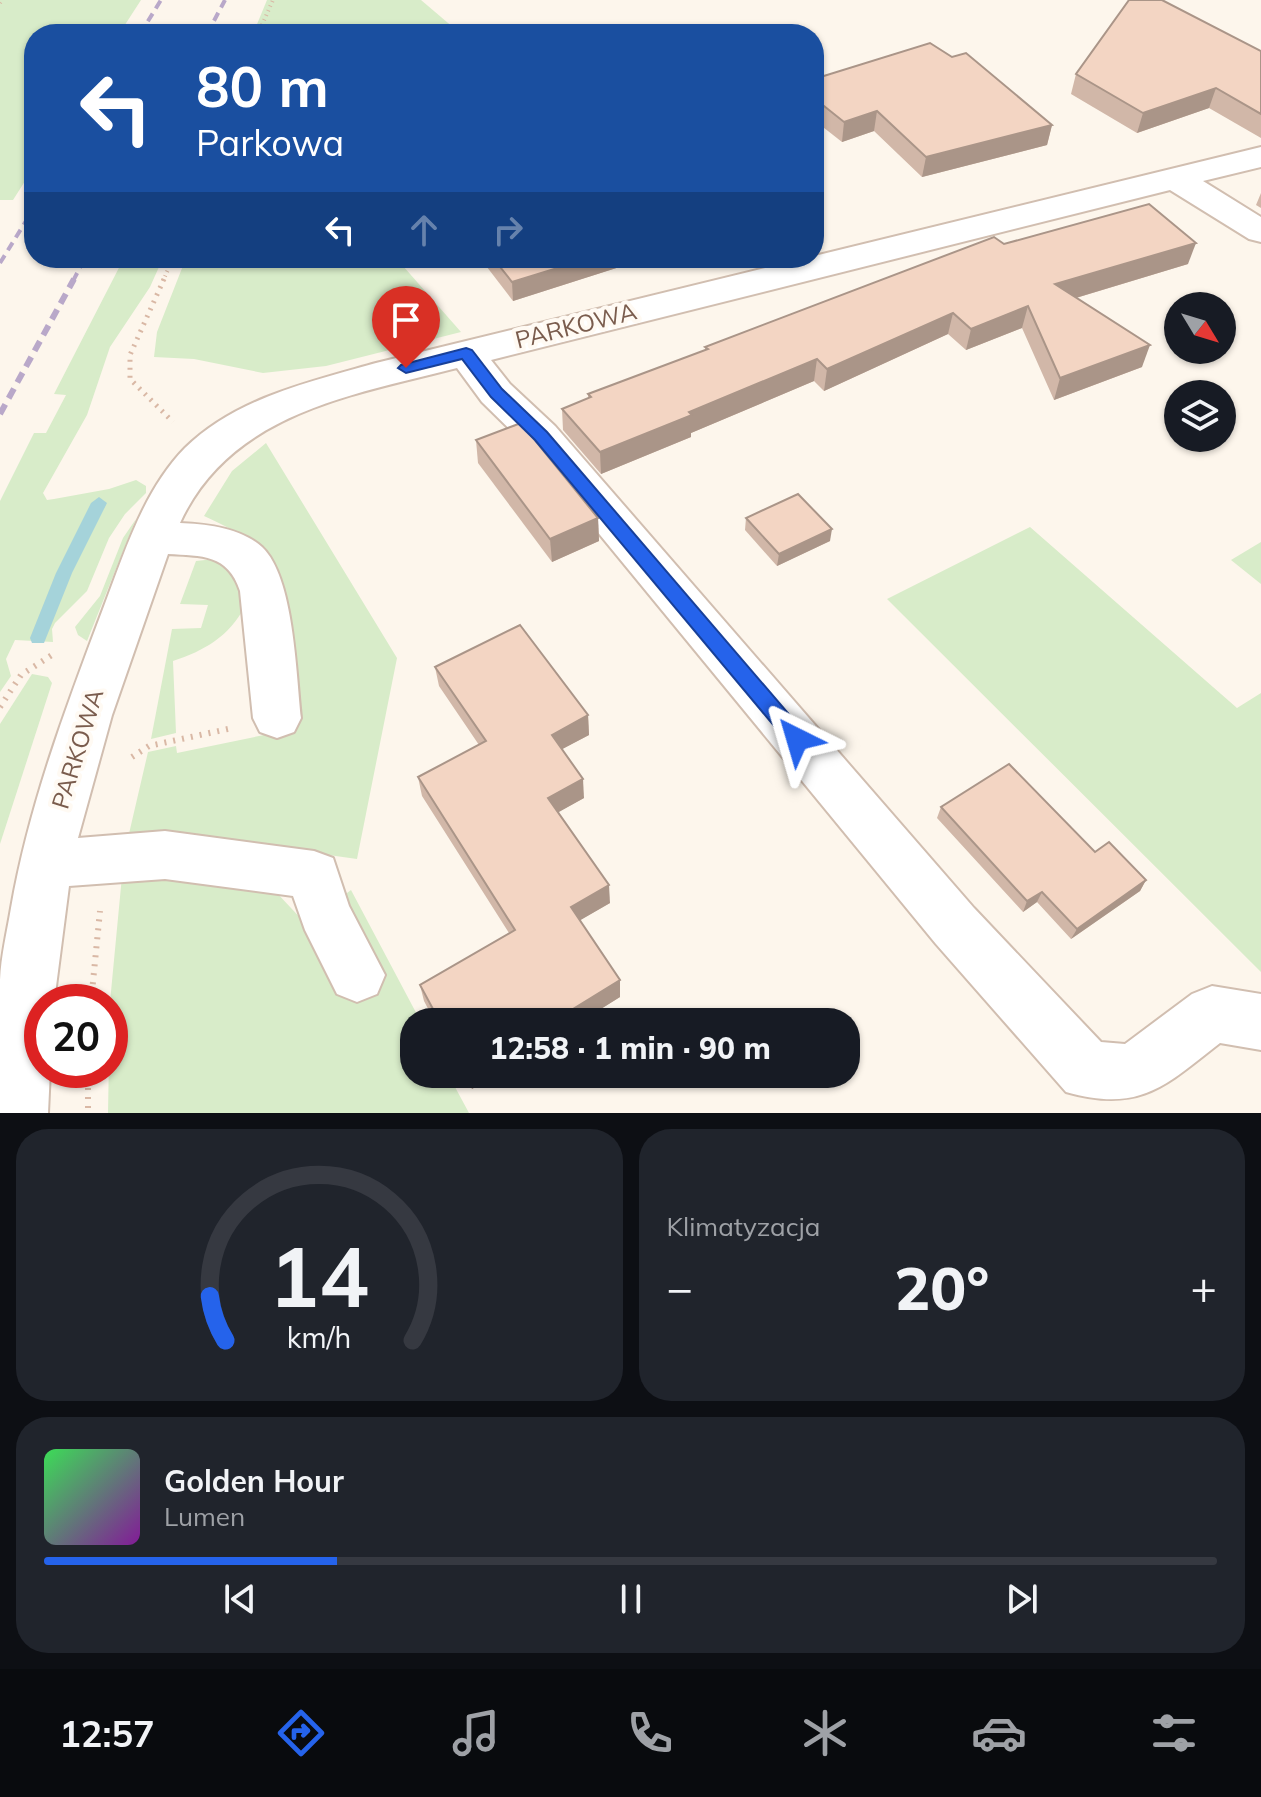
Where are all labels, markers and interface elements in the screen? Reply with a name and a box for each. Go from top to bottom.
text: 80 m [196,51,329,121]
icon: left [64,56,168,160]
text: Parkowa [196,120,344,165]
icon: left [318,208,362,252]
icon: ahead [402,208,446,252]
icon: right [486,208,530,252]
pin [372,286,440,368]
north arrow [1164,292,1236,364]
map controls [1164,292,1236,452]
street label: PARKOWA [512,295,640,355]
icon: arrive [384,298,428,342]
button: layers [1164,380,1236,452]
street label: PARKOWA [45,685,110,812]
position arrow [755,697,839,781]
speed limit sign: 20 [24,984,128,1088]
text: 12:58 · 1 min · 90 m [489,1029,771,1067]
text: Klimatyzacja [667,1210,820,1243]
text: 14 [269,1223,369,1328]
text: 20° [894,1250,989,1325]
text: − [667,1260,693,1315]
text: + [1191,1260,1217,1315]
text: km/h [287,1319,352,1355]
text: Golden Hour [164,1462,344,1500]
text: Lumen [164,1500,245,1533]
icon: previous [218,1577,262,1621]
icon: pause [609,1577,653,1621]
icon: next [1000,1577,1044,1621]
icon: directions [273,1705,329,1761]
icon: music [448,1705,504,1761]
icon: phone [622,1705,678,1761]
icon: climate [797,1705,853,1761]
icon: car [971,1705,1027,1761]
icon: filters [1146,1705,1202,1761]
text: 12:57 [59,1711,155,1756]

